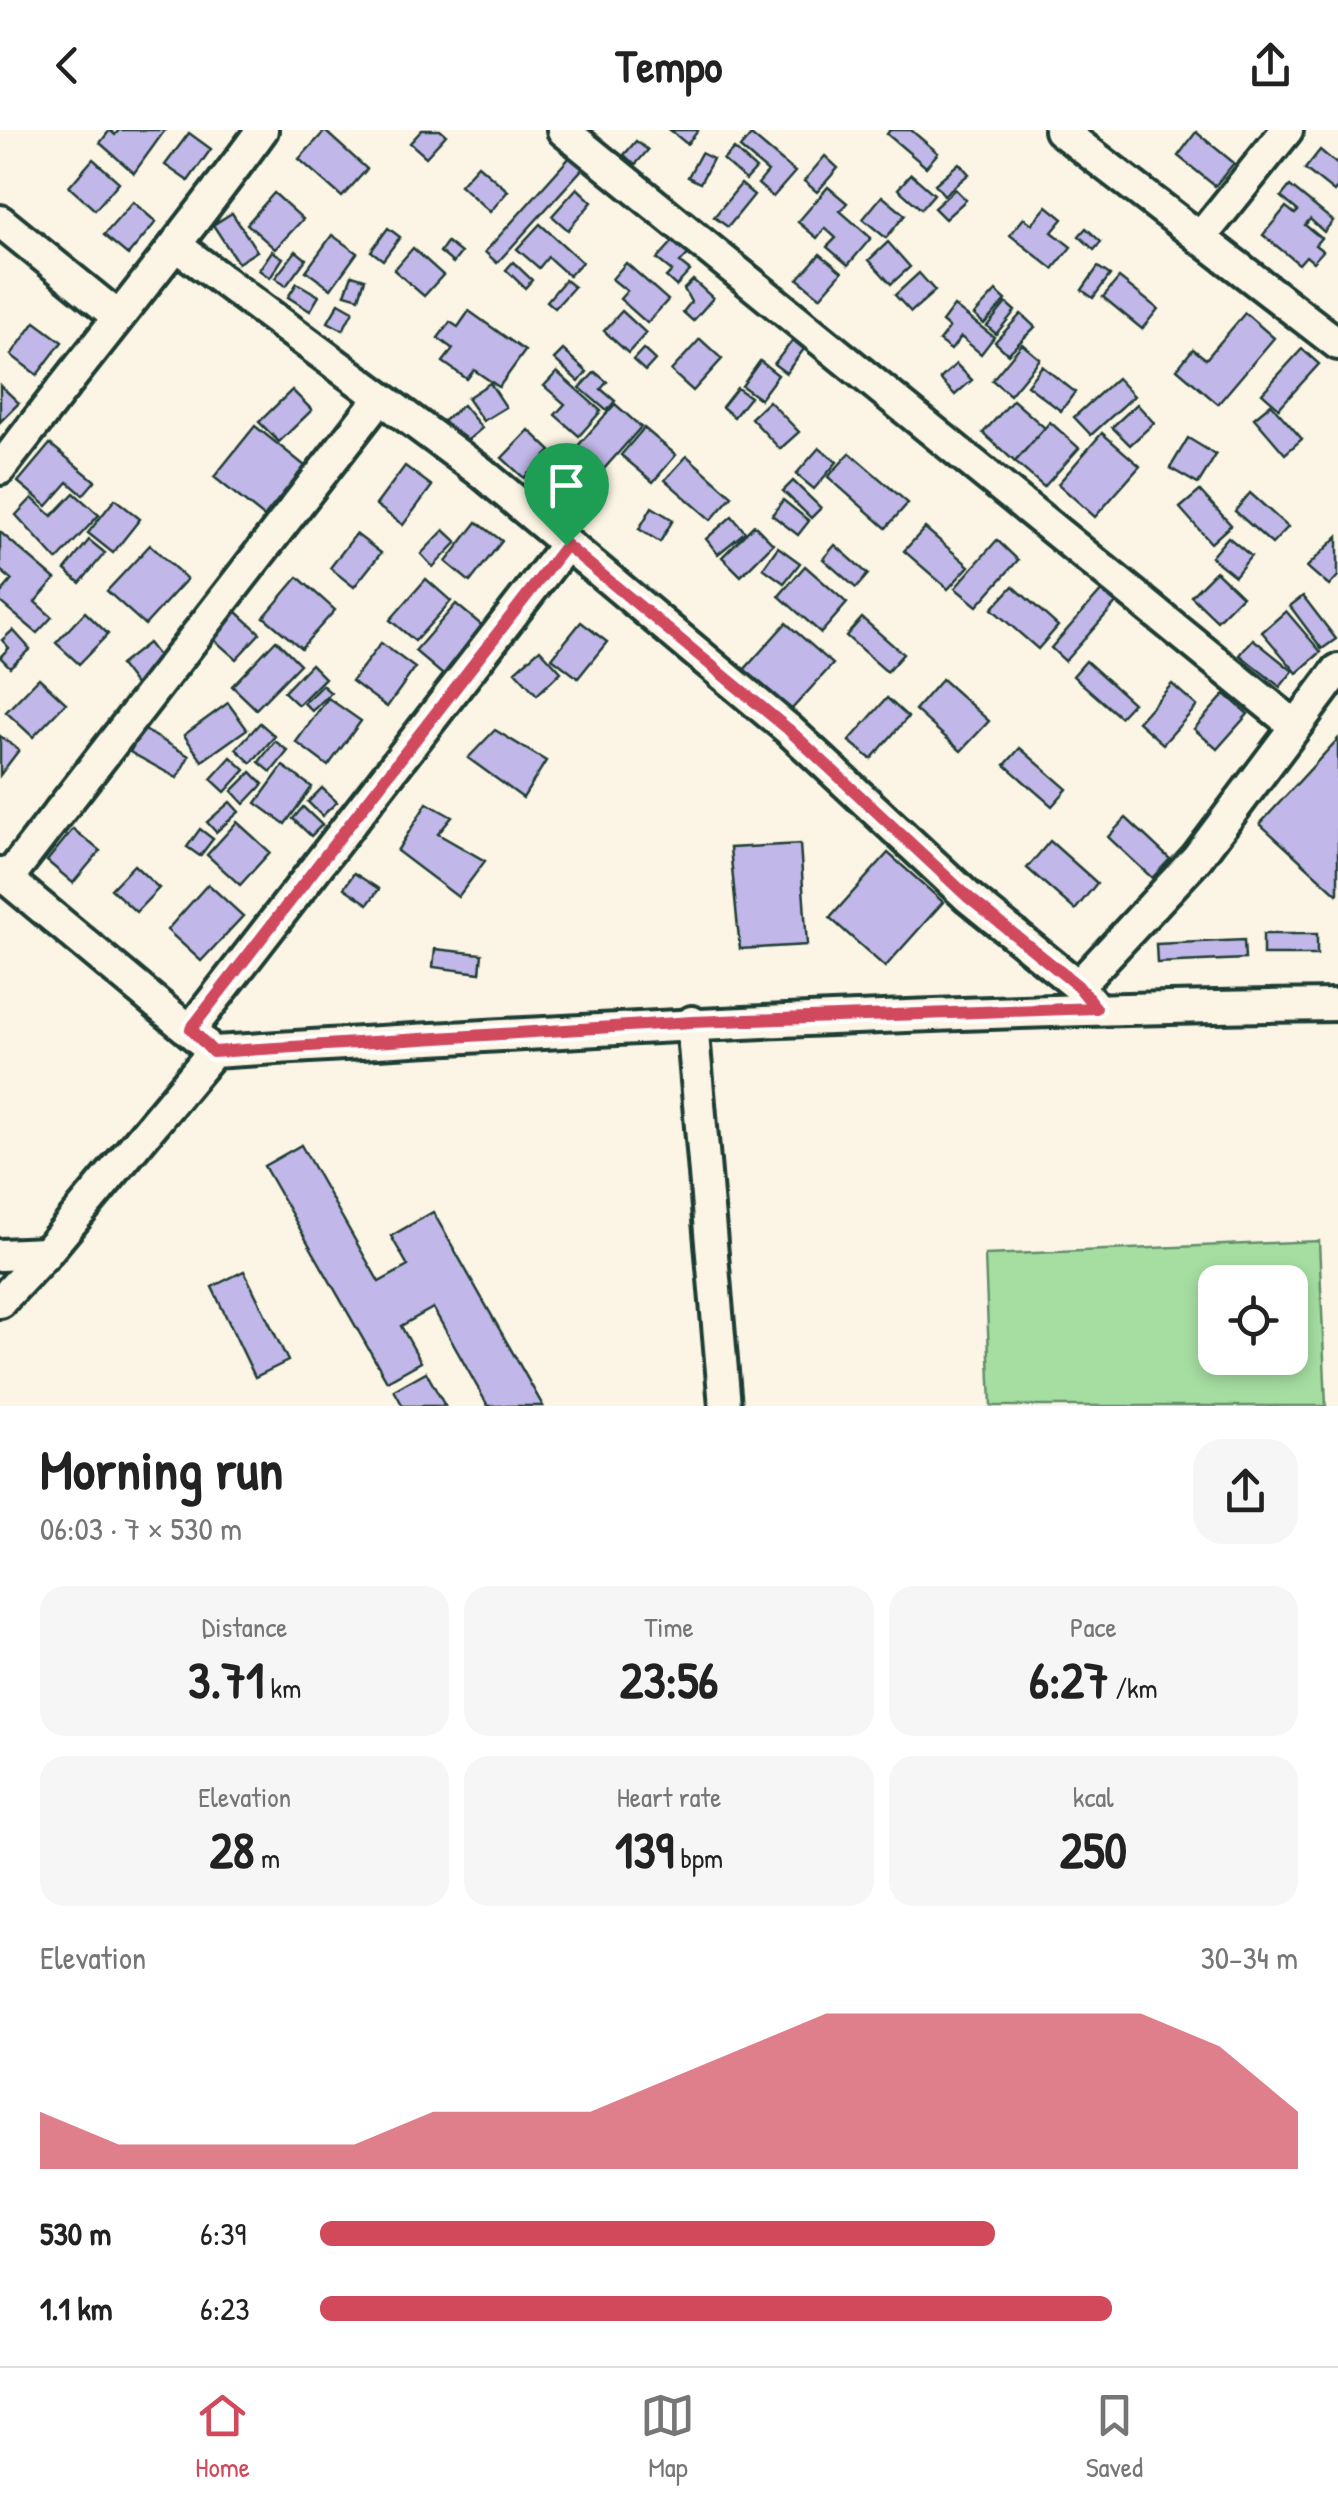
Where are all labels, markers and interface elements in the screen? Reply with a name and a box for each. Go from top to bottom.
text: Tempo [616,35,722,96]
icon: back [40,38,95,93]
icon: share [1243,38,1298,93]
pin [524,443,609,546]
icon: arrive [539,458,594,513]
map controls [1198,1265,1308,1375]
button: locate [1198,1265,1308,1375]
text: Morning run [40,1432,283,1506]
button: share [1193,1439,1298,1544]
text: 06:03 · 7 × 530 m [40,1507,242,1550]
text: Distance [202,1608,287,1646]
text: Time [644,1608,694,1646]
text: Pace [1070,1608,1117,1646]
text: 3.71 [188,1646,264,1714]
text: 23:56 [620,1646,718,1714]
text: 6:27 [1029,1646,1109,1714]
text: km [264,1669,301,1707]
text: /km [1109,1669,1158,1707]
text: Elevation [198,1778,291,1816]
text: Heart rate [617,1778,721,1816]
text: kcal [1073,1778,1114,1816]
text: 28 [209,1816,254,1884]
text: 139 [615,1816,674,1884]
text: 250 [1060,1816,1127,1884]
text: m [254,1839,280,1877]
text: bpm [674,1839,723,1877]
text: Elevation [40,1936,146,1979]
text: 30–34 m [1200,1936,1298,1979]
text: 530 m [40,2212,111,2255]
text: 6:39 [200,2212,246,2255]
text: 1.1 km [40,2287,112,2330]
text: 6:23 [200,2287,250,2330]
tab: Home [195,2388,250,2486]
tab: Map [640,2388,695,2486]
tab: Saved [1086,2388,1143,2486]

